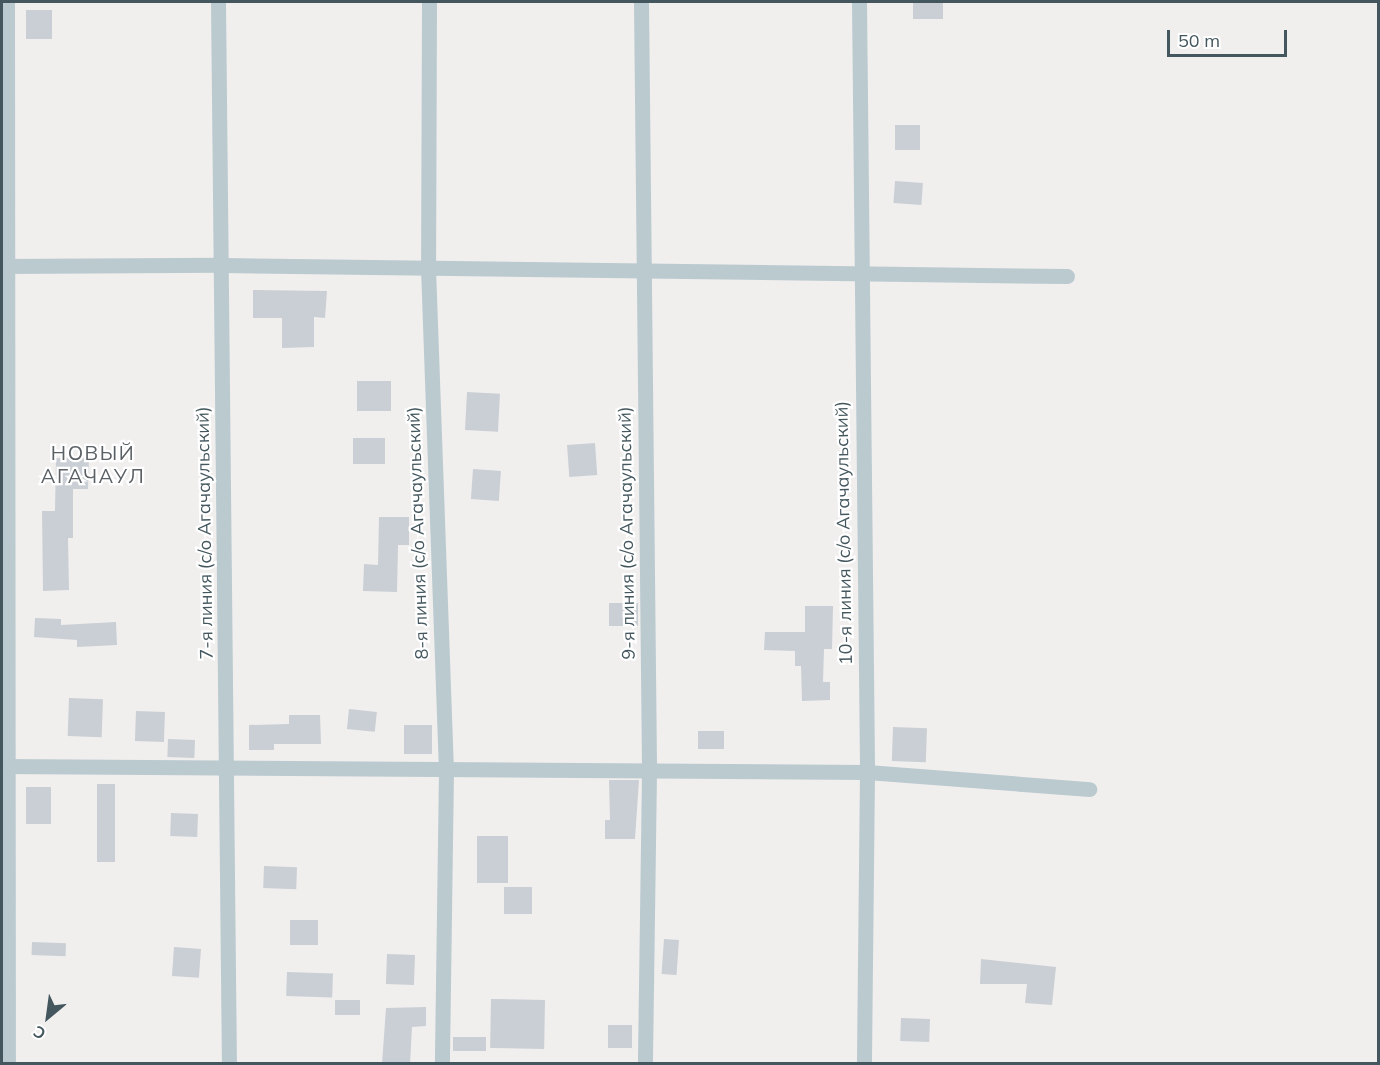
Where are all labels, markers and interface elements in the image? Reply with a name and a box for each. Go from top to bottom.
scale bar [1170,18,1290,56]
text: 50 m [1178,29,1220,52]
street label: 10-я линия (с/о Агачаульский) [831,401,857,665]
street label: 7-я линия (с/о Агачаульский) [192,406,218,660]
street label: 8-я линия (с/о Агачаульский) [403,406,433,660]
street label: 9-я линия (с/о Агачаульский) [614,406,640,660]
district label: НОВЫЙ АГАЧАУЛ [41,441,145,488]
north arrow [18,987,78,1047]
text: С [30,1021,49,1044]

